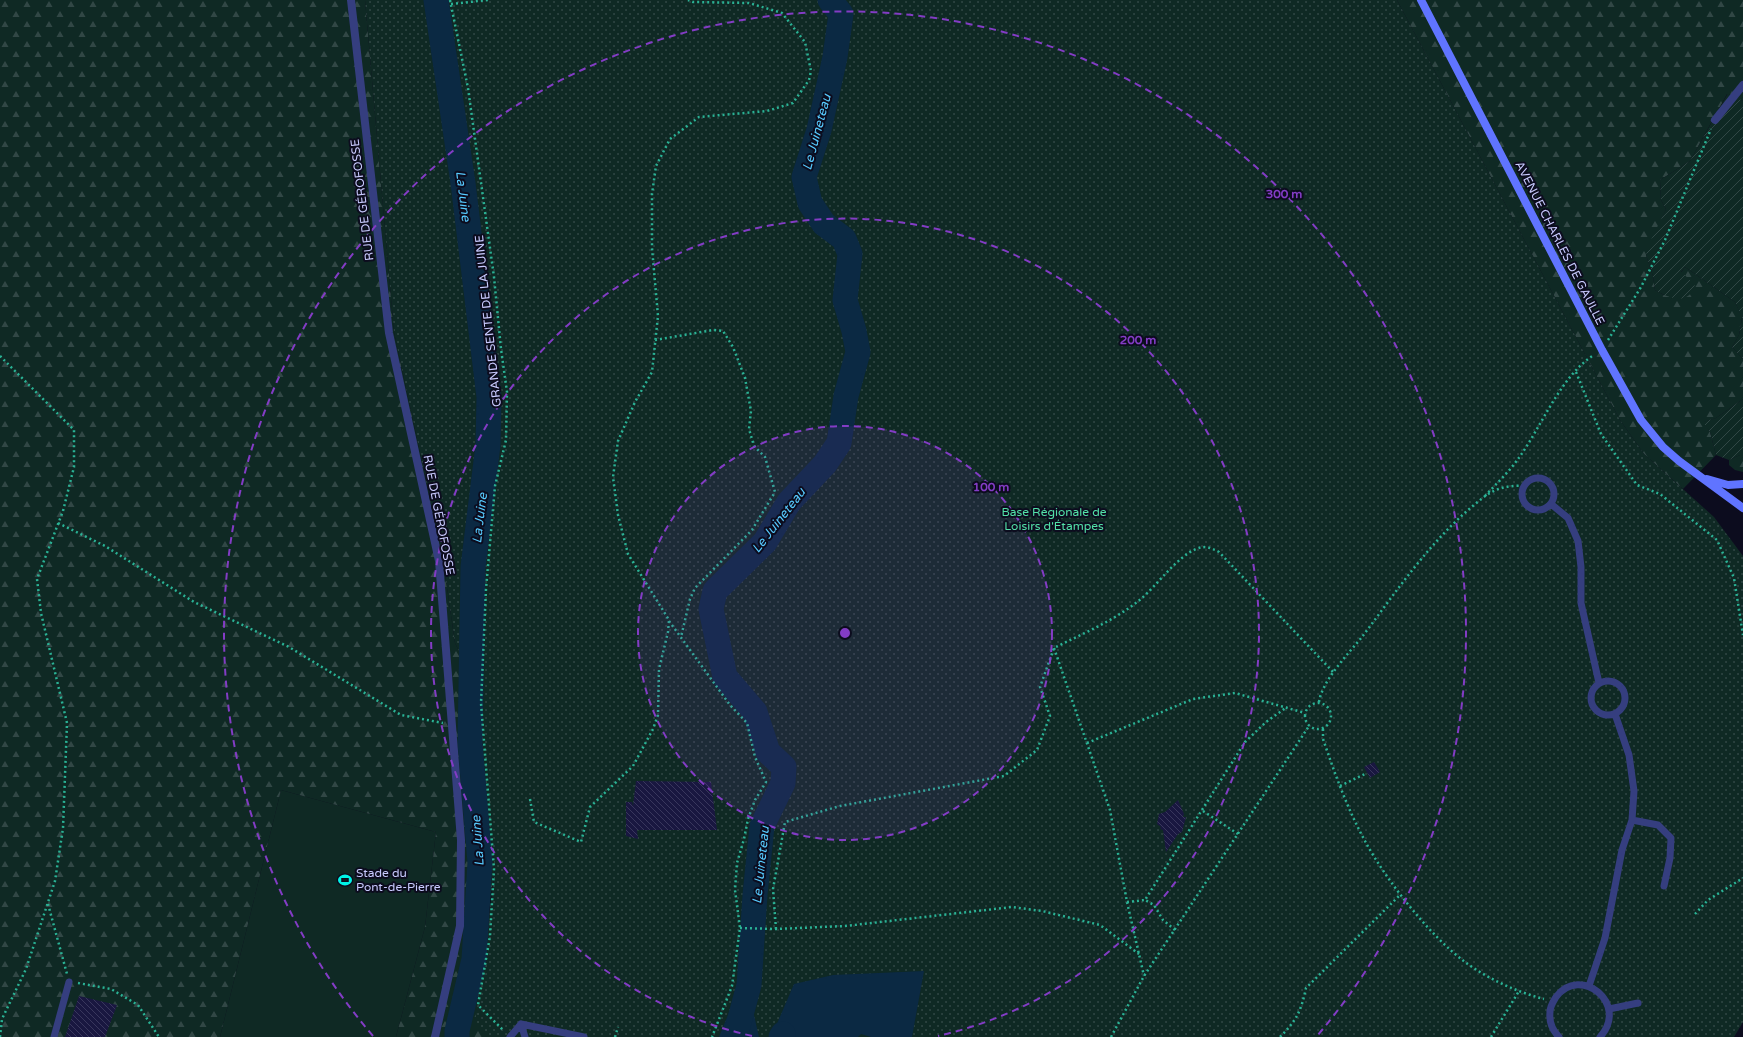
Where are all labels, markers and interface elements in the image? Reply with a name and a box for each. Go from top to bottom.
water label: Le Juineteau [799,91,835,172]
street label: RUE DE GÉROFOSSE [348,138,376,262]
street label: AVENUE CHARLES DE GAULLE [1512,159,1608,328]
water label: La Juine [452,170,474,223]
text: 300 m [1266,187,1302,201]
street label: GRANDE SENTE DE LA JUINE [472,234,504,408]
text: 200 m [1120,333,1156,347]
street label: RUE DE GÉROFOSSE [420,454,458,577]
text: 100 m [973,480,1009,494]
water label: Le Juineteau [748,484,810,556]
water label: La Juine [469,491,491,544]
park label: Base Régionale de Loisirs d'Étampes [1001,505,1107,533]
centre of rings [838,626,852,640]
water label: La Juine [468,814,488,867]
water label: Le Juineteau [749,824,773,905]
place label: Stade du Pont-de-Pierre [356,866,441,894]
sports icon: Stade du Pont-de-Pierre [337,872,353,888]

